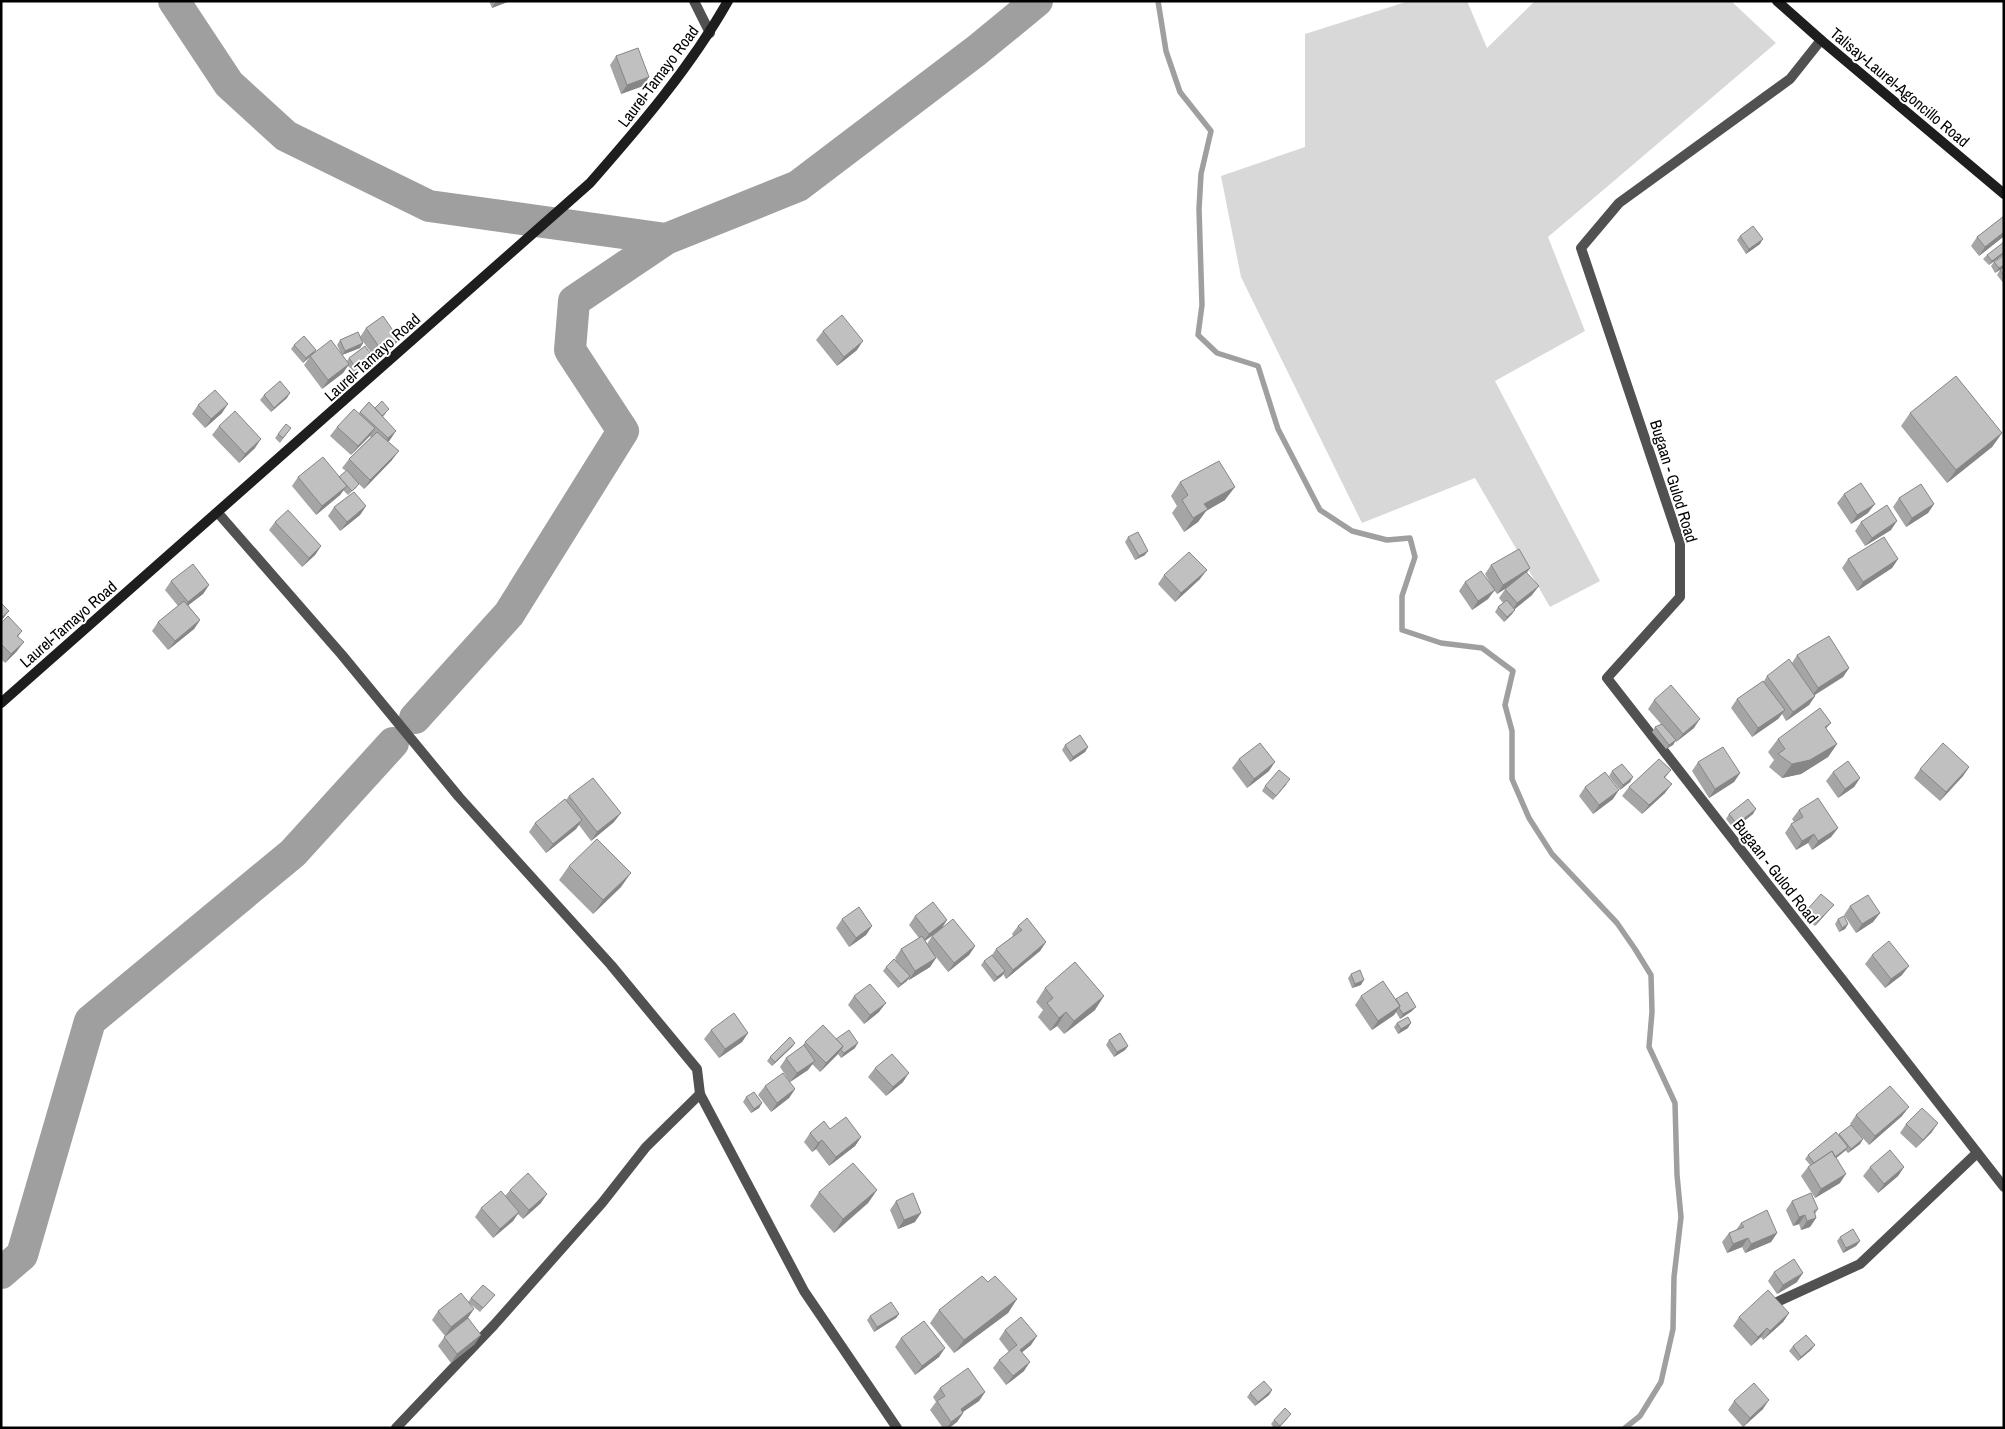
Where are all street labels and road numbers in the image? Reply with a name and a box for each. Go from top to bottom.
street label: Laurel-Tamayo Road [612,21,704,131]
street label: Talisay-Laurel-Agoncillo Road [1826,22,1974,152]
street label: Laurel-Tamayo Road [319,308,425,406]
street label: Bugaan - Gulod Road [1645,417,1703,545]
street label: Laurel-Tamayo Road [15,576,121,672]
street label: Bugaan - Gulod Road [1728,814,1824,928]

